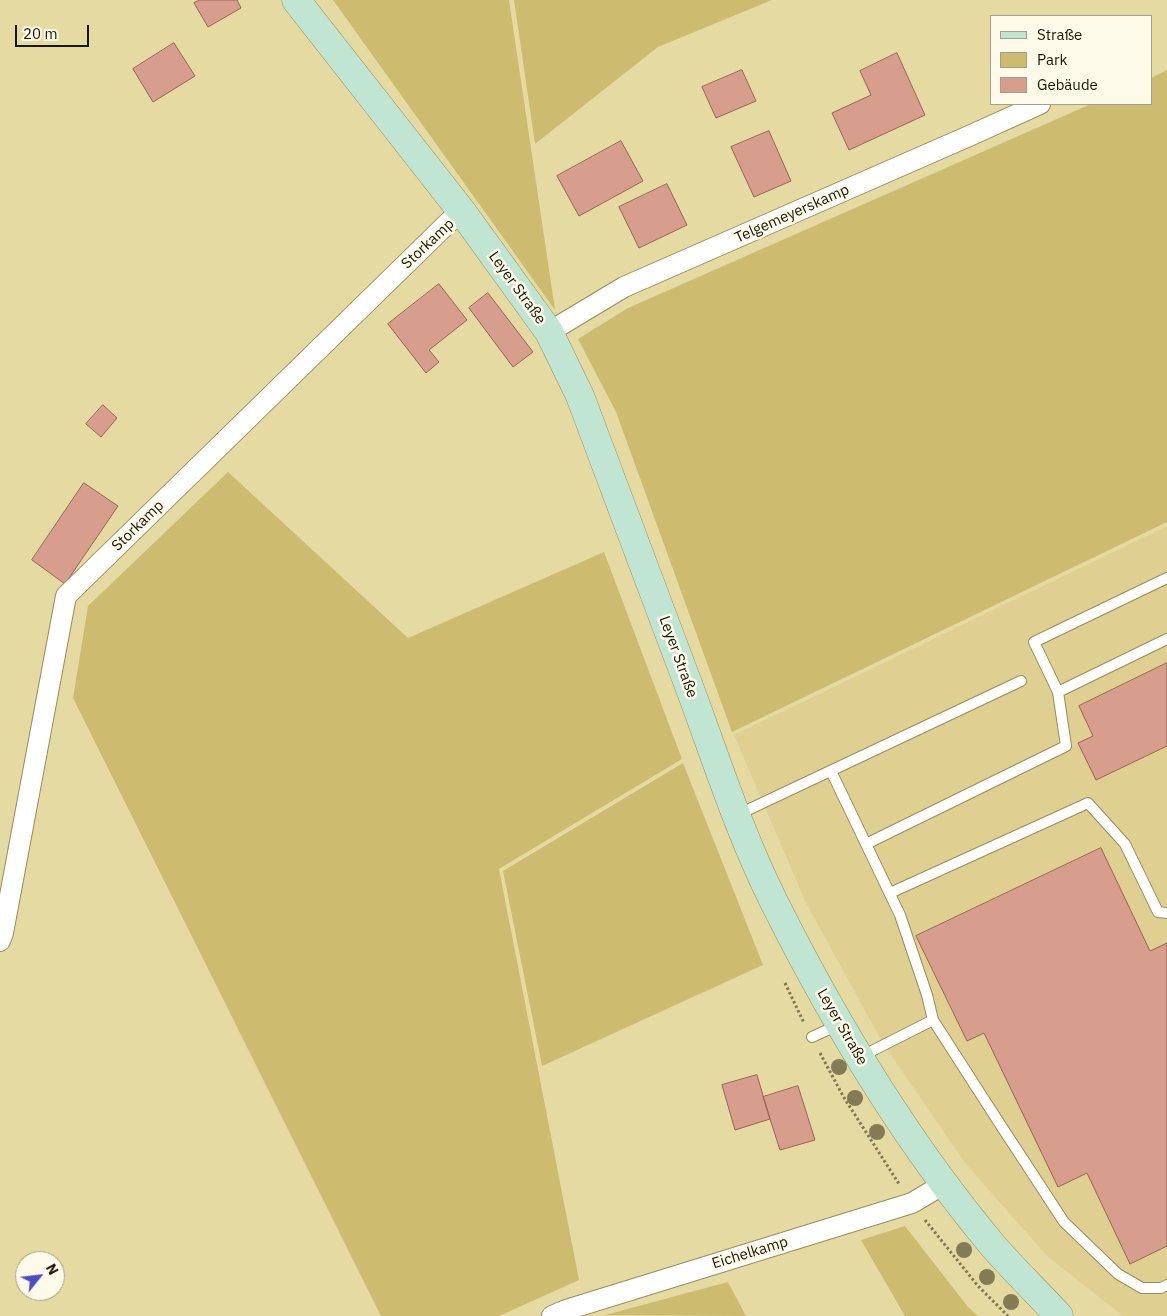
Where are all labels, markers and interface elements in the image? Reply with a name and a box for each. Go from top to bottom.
scale bar [18,15,91,47]
legend [990,15,1152,105]
text: 20 m [23,24,58,43]
text: Straße [1037,25,1082,44]
text: Park [1037,50,1067,69]
text: Gebäude [1037,75,1098,94]
street label: Telgemeyerskamp [732,181,852,247]
street label: Storkamp [398,215,458,273]
street label: Leyer Straße [485,248,549,328]
street label: Storkamp [108,497,168,555]
street label: Leyer Straße [655,614,701,700]
street label: Leyer Straße [813,985,871,1069]
street label: Eichelkamp [710,1233,790,1273]
north arrow [15,1251,65,1301]
text: N [42,1260,63,1278]

